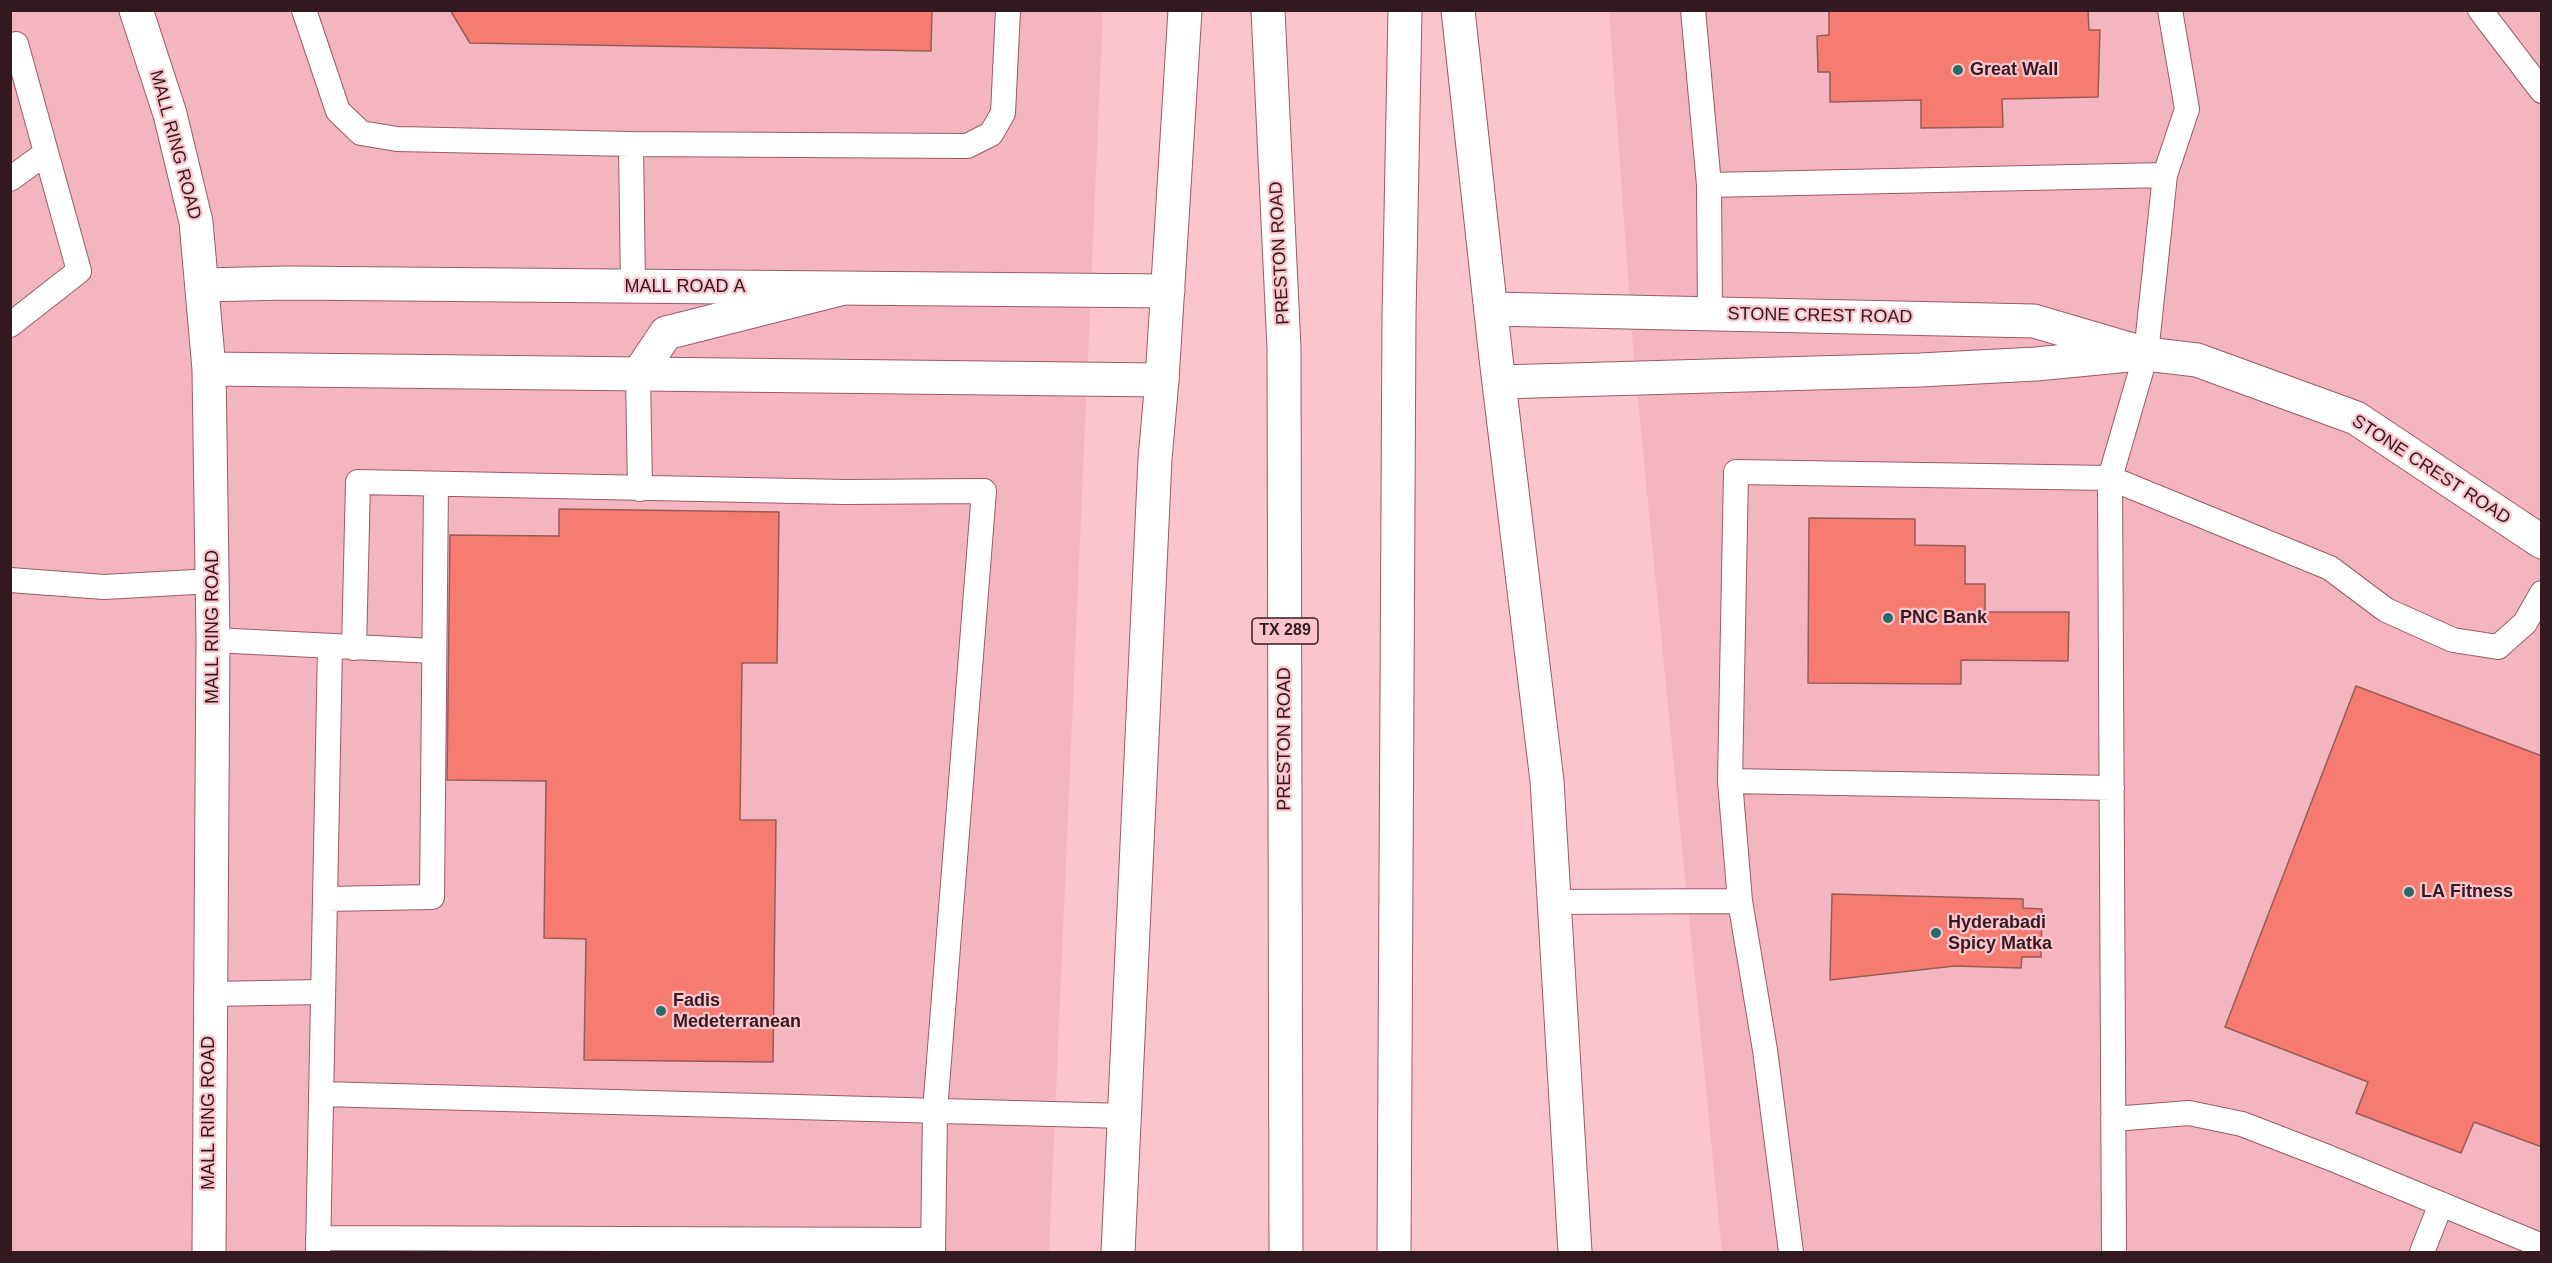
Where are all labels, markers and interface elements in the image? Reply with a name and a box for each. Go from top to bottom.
place label: Great Wall [1970,59,2058,81]
marker: Great Wall [1951,63,1965,77]
street label: MALL RING ROAD [145,68,205,222]
street label: PRESTON ROAD [1265,181,1295,325]
street label: MALL ROAD A [624,276,746,298]
street label: STONE CREST ROAD [1727,304,1913,328]
street label: STONE CREST ROAD [2348,411,2514,529]
street label: MALL RING ROAD [202,550,224,704]
place label: PNC Bank [1900,607,1987,629]
marker: PNC Bank [1881,611,1895,625]
road number: TX 289 [1252,618,1318,644]
street label: PRESTON ROAD [1274,667,1296,811]
place label: LA Fitness [2421,881,2513,903]
marker: LA Fitness [2402,885,2416,899]
place label: Hyderabadi Spicy Matka [1948,912,2052,954]
marker: Hyderabadi Spicy Matka [1929,926,1943,940]
place label: Fadis Medeterranean [673,990,801,1032]
marker: Fadis Medeterranean [654,1004,668,1018]
street label: MALL RING ROAD [198,1036,220,1190]

